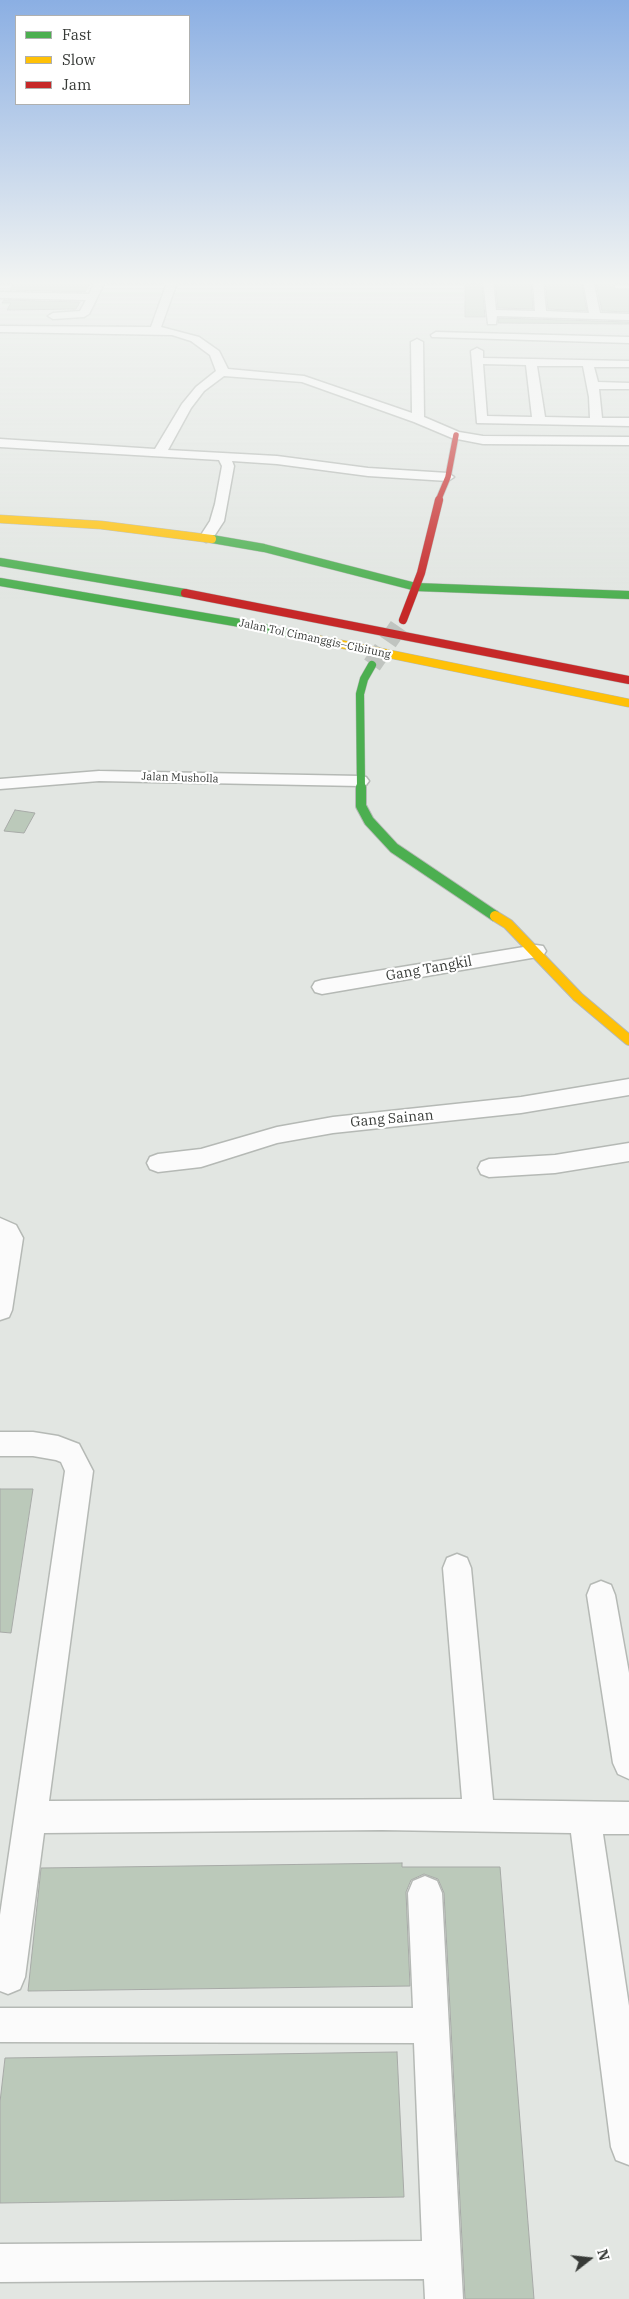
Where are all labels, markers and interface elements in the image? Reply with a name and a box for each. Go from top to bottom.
legend [15,15,190,105]
text: Fast [62,25,92,44]
text: Slow [62,50,95,69]
text: Jam [62,75,91,94]
street label: Jalan Tol Cimanggis–Cibitung [238,616,392,662]
street label: Jalan Musholla [141,770,219,786]
street label: Gang Tangkil [385,953,473,985]
street label: Gang Sainan [350,1107,434,1131]
north arrow [564,2234,614,2284]
text: N [593,2247,614,2263]

